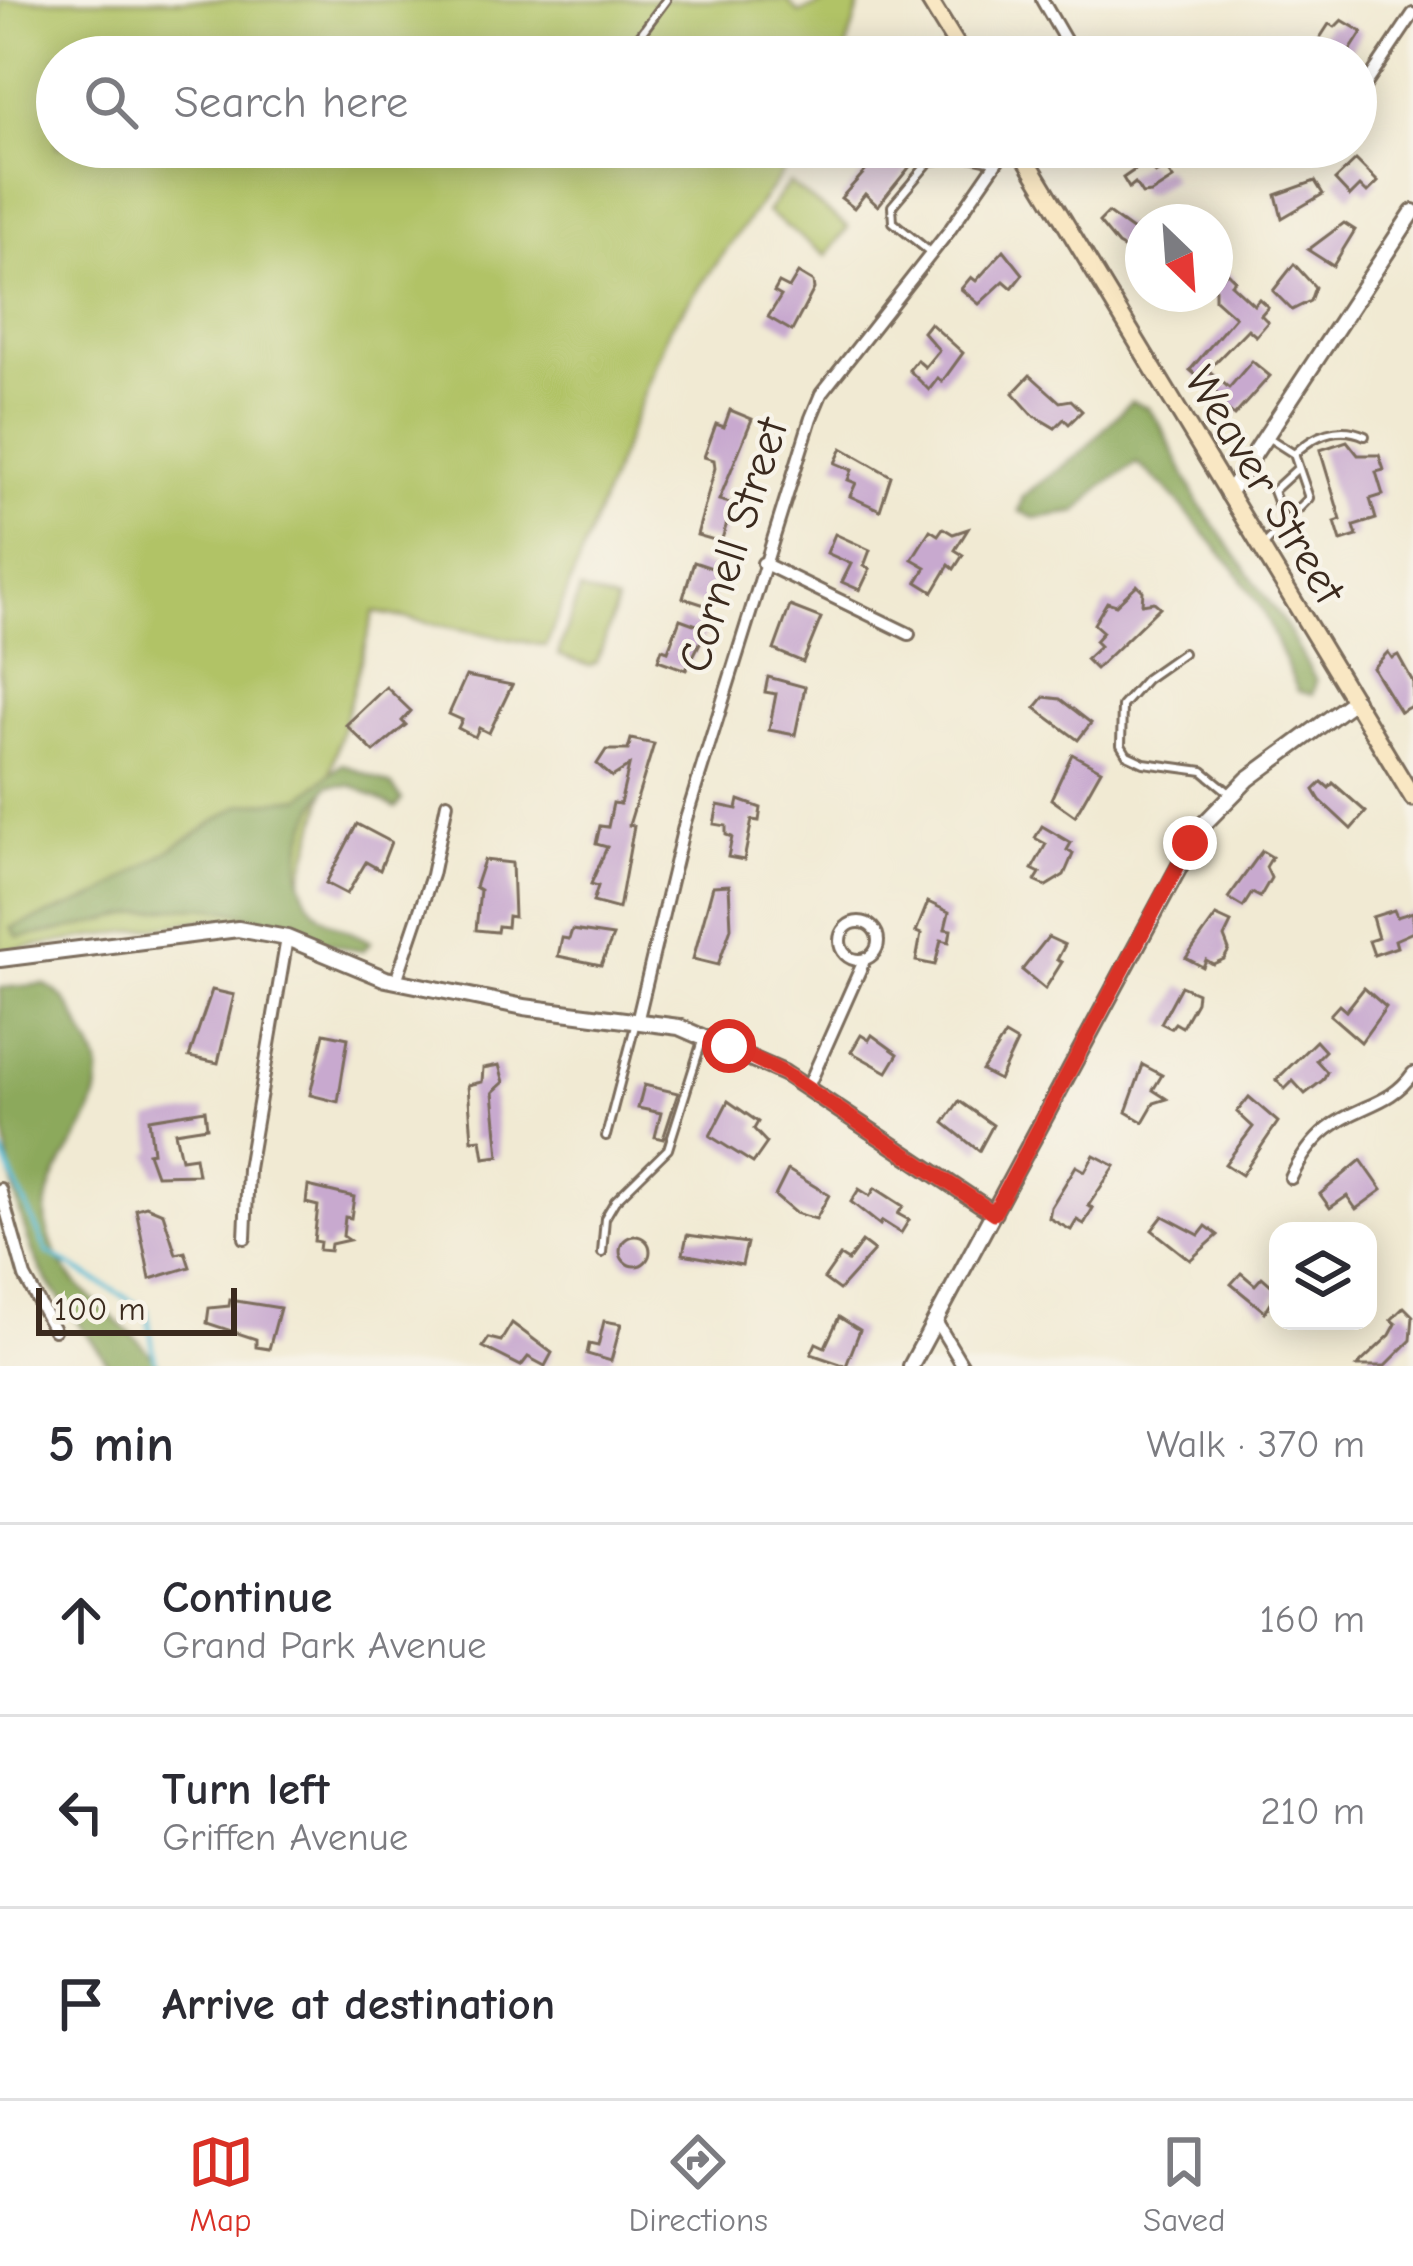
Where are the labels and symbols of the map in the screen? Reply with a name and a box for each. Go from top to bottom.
north arrow [1125,204,1233,312]
street label: Weaver Street [1174,357,1357,614]
street label: Cornell Street [667,410,799,679]
route end [1163,816,1217,870]
route start [702,1019,756,1073]
scale bar [36,1282,237,1335]

